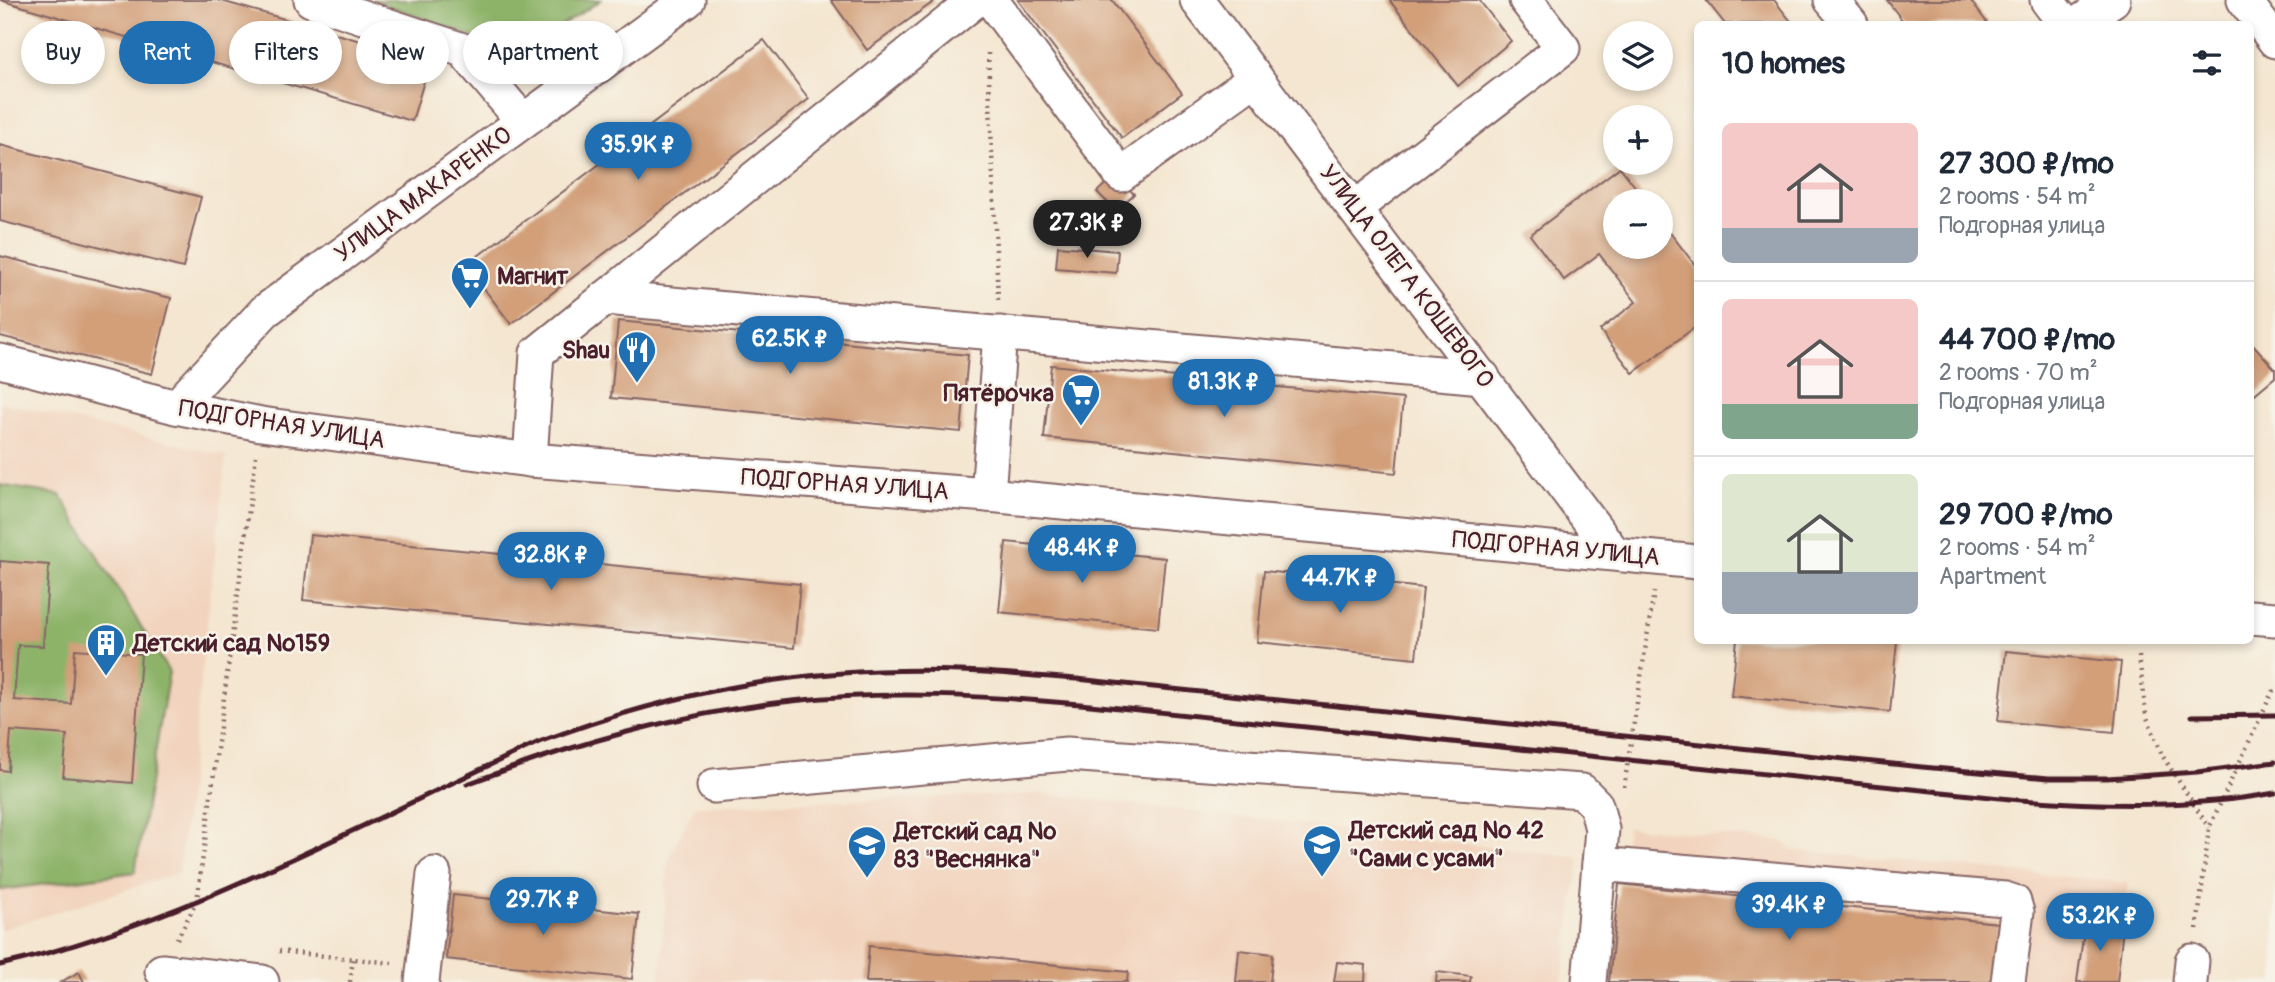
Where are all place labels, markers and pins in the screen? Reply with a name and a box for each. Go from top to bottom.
pin: 35.9K ₽ [573,122,703,182]
pin: 27.3K ₽ [1022,201,1152,260]
supermarket icon: Магнит [449,255,491,310]
place label: Магнит [497,262,569,291]
pin: 62.5K ₽ [725,316,855,376]
restaurant icon: Shau [616,329,658,384]
place label: Shau [562,336,610,365]
pin: 81.3K ₽ [1159,360,1289,419]
supermarket icon: Пятёрочка [1060,372,1102,427]
place label: Пятёрочка [943,379,1054,408]
pin: 48.4K ₽ [1017,526,1147,585]
pin: 32.8K ₽ [486,532,616,592]
pin: 44.7K ₽ [1275,556,1405,615]
building icon: Детский сад №159 [85,622,127,677]
place label: Детский сад №159 [131,629,330,658]
place label: Детский сад № 42 "Сами с усами" [1347,816,1544,873]
place label: Детский сад № 83 "Веснянка" [892,817,1056,874]
school or university icon: Детский сад № 42 "Сами с усами" [1301,823,1343,878]
school or university icon: Детский сад № 83 "Веснянка" [846,824,888,879]
pin: 29.7K ₽ [478,878,608,937]
pin: 39.4K ₽ [1724,883,1854,942]
pin: 53.2K ₽ [2035,894,2165,953]

